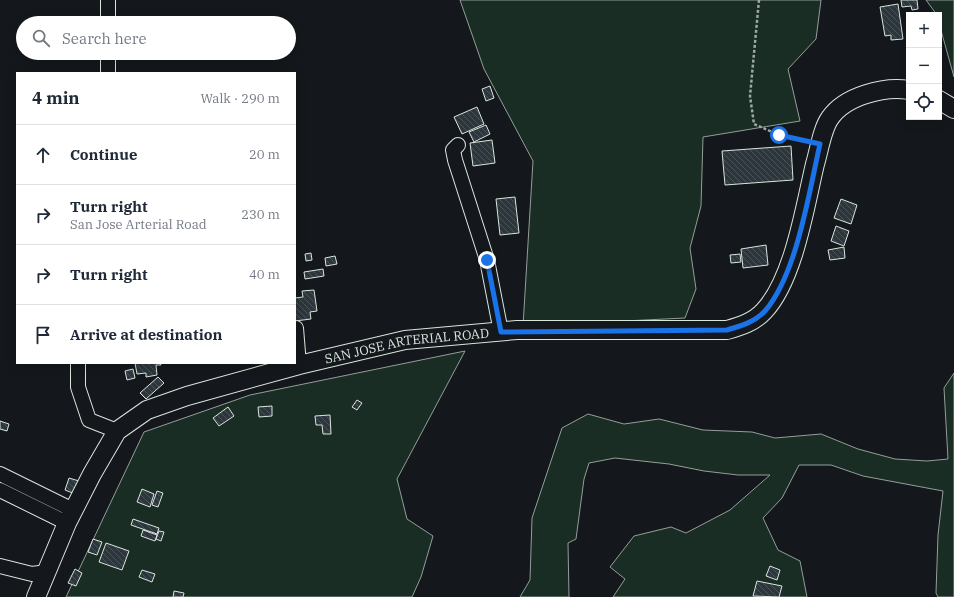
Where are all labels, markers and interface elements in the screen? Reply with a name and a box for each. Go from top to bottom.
map controls [906,12,942,120]
button: + [906,12,942,48]
search box [16,16,296,60]
icon: search [30,27,52,49]
text: Search here [62,29,147,48]
button: − [906,48,942,84]
button: locate [906,84,942,120]
text: 4 min [32,87,80,109]
text: Walk · 290 m [201,90,280,107]
route start [770,126,788,144]
icon: ahead [32,144,54,166]
text: Continue [70,145,137,164]
text: 20 m [249,146,280,163]
text: Turn right [70,197,148,216]
icon: right [32,204,54,226]
text: 230 m [241,206,280,223]
text: San Jose Arterial Road [70,216,207,233]
route end [478,251,496,269]
icon: right [32,264,54,286]
text: Turn right [70,265,148,284]
text: 40 m [249,266,280,283]
icon: arrive [32,324,54,346]
text: Arrive at destination [70,325,222,344]
street label: SAN JOSE ARTERIAL ROAD [323,325,490,368]

